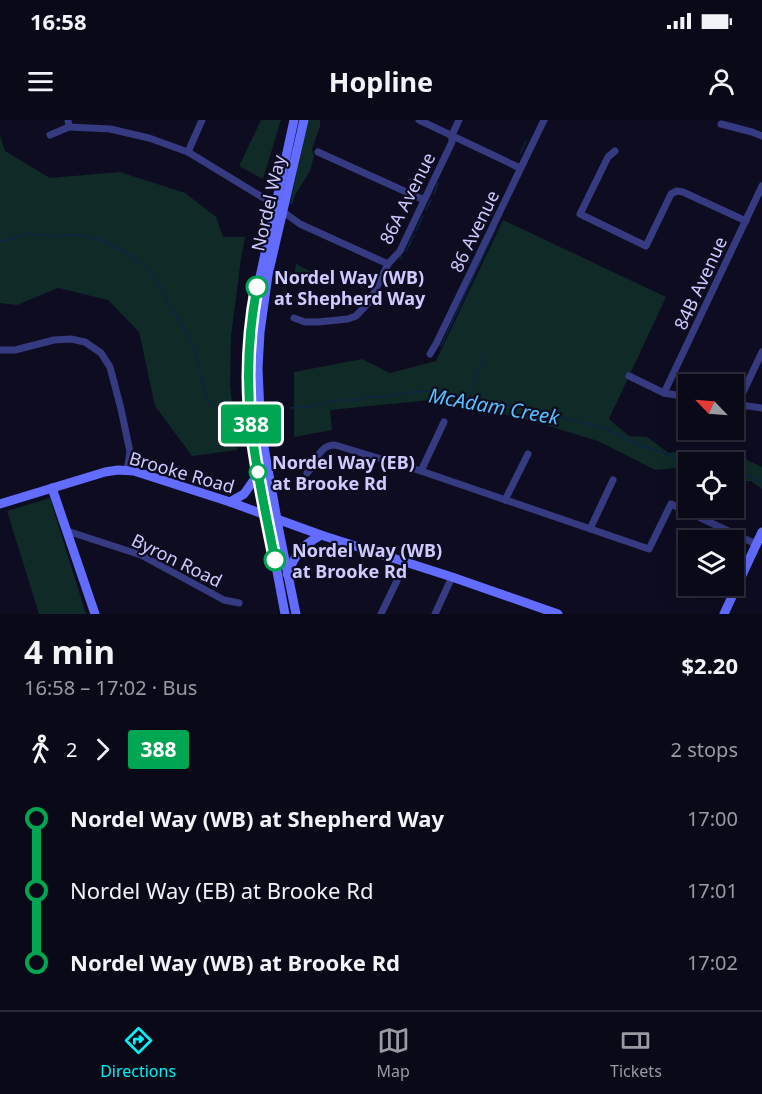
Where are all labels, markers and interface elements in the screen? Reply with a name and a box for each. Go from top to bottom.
text: 16:58 [30,6,87,36]
text: Hopline [329,63,433,100]
icon: menu [24,65,57,98]
icon: person [705,65,738,98]
street label: 86A Avenue [374,148,440,248]
street label: Nordel Way [245,152,291,253]
street label: 86 Avenue [444,186,504,276]
street label: 84B Avenue [668,233,732,333]
place label: Nordel Way (WB) at Shepherd Way [274,265,426,310]
marker: Nordel Way (WB) at Shepherd Way [246,276,268,298]
north arrow [678,374,744,440]
map controls [678,374,744,596]
water label: McAdam Creek [427,381,562,431]
line badge: 388 [216,404,286,444]
text: 388 [233,410,269,438]
street label: Brooke Road [127,446,237,498]
place label: Nordel Way (EB) at Brooke Rd [272,450,415,495]
button: locate [678,452,744,518]
marker: Nordel Way (EB) at Brooke Rd [249,463,267,481]
street label: Byron Road [128,528,226,592]
button: layers [678,530,744,596]
place label: Nordel Way (WB) at Brooke Rd [292,538,442,583]
marker: Nordel Way (WB) at Brooke Rd [264,549,286,571]
text: 4 min [24,629,115,674]
text: $2.20 [681,650,738,680]
text: 16:58 – 17:02 · Bus [24,674,197,701]
icon: walk [24,733,57,766]
icon: forward [86,733,119,766]
text: 388 [140,735,177,763]
text: 2 [66,736,77,763]
text: 2 stops [671,736,738,763]
text: Nordel Way (WB) at Shepherd Way [70,803,444,833]
text: 17:00 [687,805,738,832]
text: Nordel Way (EB) at Brooke Rd [70,875,373,905]
text: 17:01 [687,877,738,904]
text: Nordel Way (WB) at Brooke Rd [70,947,400,977]
text: 17:02 [687,949,738,976]
tab: Directions [100,1024,176,1082]
tab: Map [376,1024,410,1082]
tab: Tickets [610,1024,662,1082]

